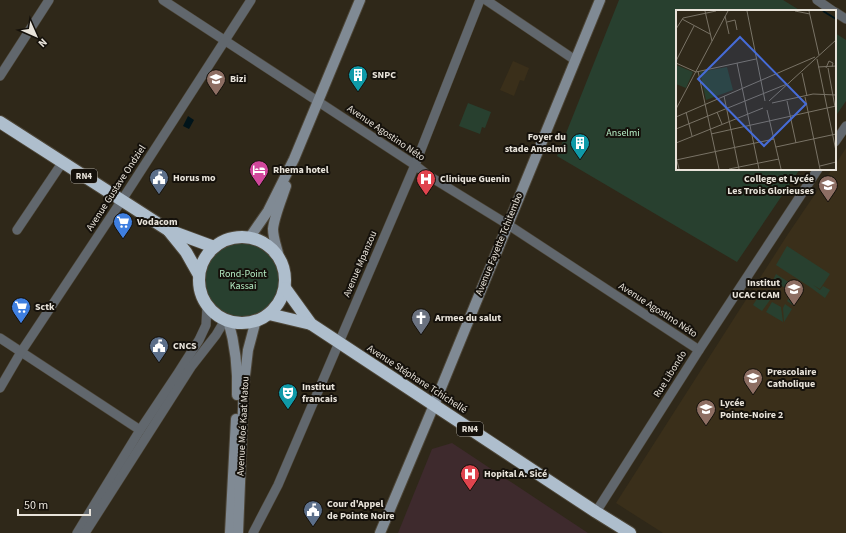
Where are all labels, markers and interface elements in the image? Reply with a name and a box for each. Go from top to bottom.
inset map [676,10,836,170]
north arrow [16,16,56,56]
text: N [35,35,51,51]
building icon: SNPC [347,64,369,92]
school or university icon: Bizi [205,68,227,96]
place label: SNPC [372,68,396,82]
place label: Bizi [230,72,246,86]
street label: Avenue Agostino Néto [344,102,428,164]
park label: Anselmi [606,126,640,140]
place label: Foyer du stade Anselmi [505,130,566,156]
building icon: Foyer du stade Anselmi [569,132,591,160]
street label: Avenue Gustave Ondziel [83,142,149,234]
hotel icon: Rhema hotel [248,159,270,187]
place label: Rhema hotel [273,163,329,177]
public building icon: Horus mo [148,167,170,195]
hospital icon: Clinique Guenin [415,168,437,196]
road number: RN4 [71,169,97,183]
place label: Horus mo [173,171,216,185]
place label: Clinique Guenin [440,172,510,186]
place label: College et Lycée Les Trois Glorieuses [727,172,815,198]
school or university icon: College et Lycée Les Trois Glorieuses [817,174,839,202]
street label: Avenue Fayette Tchitembo [472,190,526,298]
supermarket icon: Vodacom [112,211,134,239]
place label: Vodacom [136,215,177,229]
street label: Avenue Mpanzou [340,229,380,299]
park label: Rond-Point Kassai [219,267,267,293]
place label: Institut UCAC ICAM [732,276,780,302]
school or university icon: Institut UCAC ICAM [783,278,805,306]
street label: Avenue Agostino Néto [616,279,700,341]
supermarket icon: Sctk [10,296,32,324]
place label: Sctk [35,300,55,314]
church icon: Armee du salut [410,307,432,335]
place label: Armee du salut [434,311,501,325]
public building icon: CNCS [148,335,170,363]
place label: CNCS [173,339,197,353]
street label: Avenue Stéphane Tchichellé [364,341,470,417]
street label: Rue Libondo [650,348,690,400]
place label: Prescolaire Catholique [767,365,816,391]
school or university icon: Prescolaire Catholique [742,367,764,395]
street label: Avenue Moé Kaat Matou [233,376,253,476]
place label: Institut francais [302,380,338,406]
theatre icon: Institut francais [277,382,299,410]
place label: Lycée Pointe-Noire 2 [720,396,783,422]
school or university icon: Lycée Pointe-Noire 2 [695,398,717,426]
road number: RN4 [457,422,483,436]
hospital icon: Hopital A. Sicé [459,463,481,491]
place label: Hopital A. Sicé [484,467,547,481]
scale bar [18,491,90,517]
text: 50 m [24,497,48,514]
place label: Cour d'Appel de Pointe Noire [327,497,395,523]
public building icon: Cour d'Appel de Pointe Noire [302,499,324,527]

